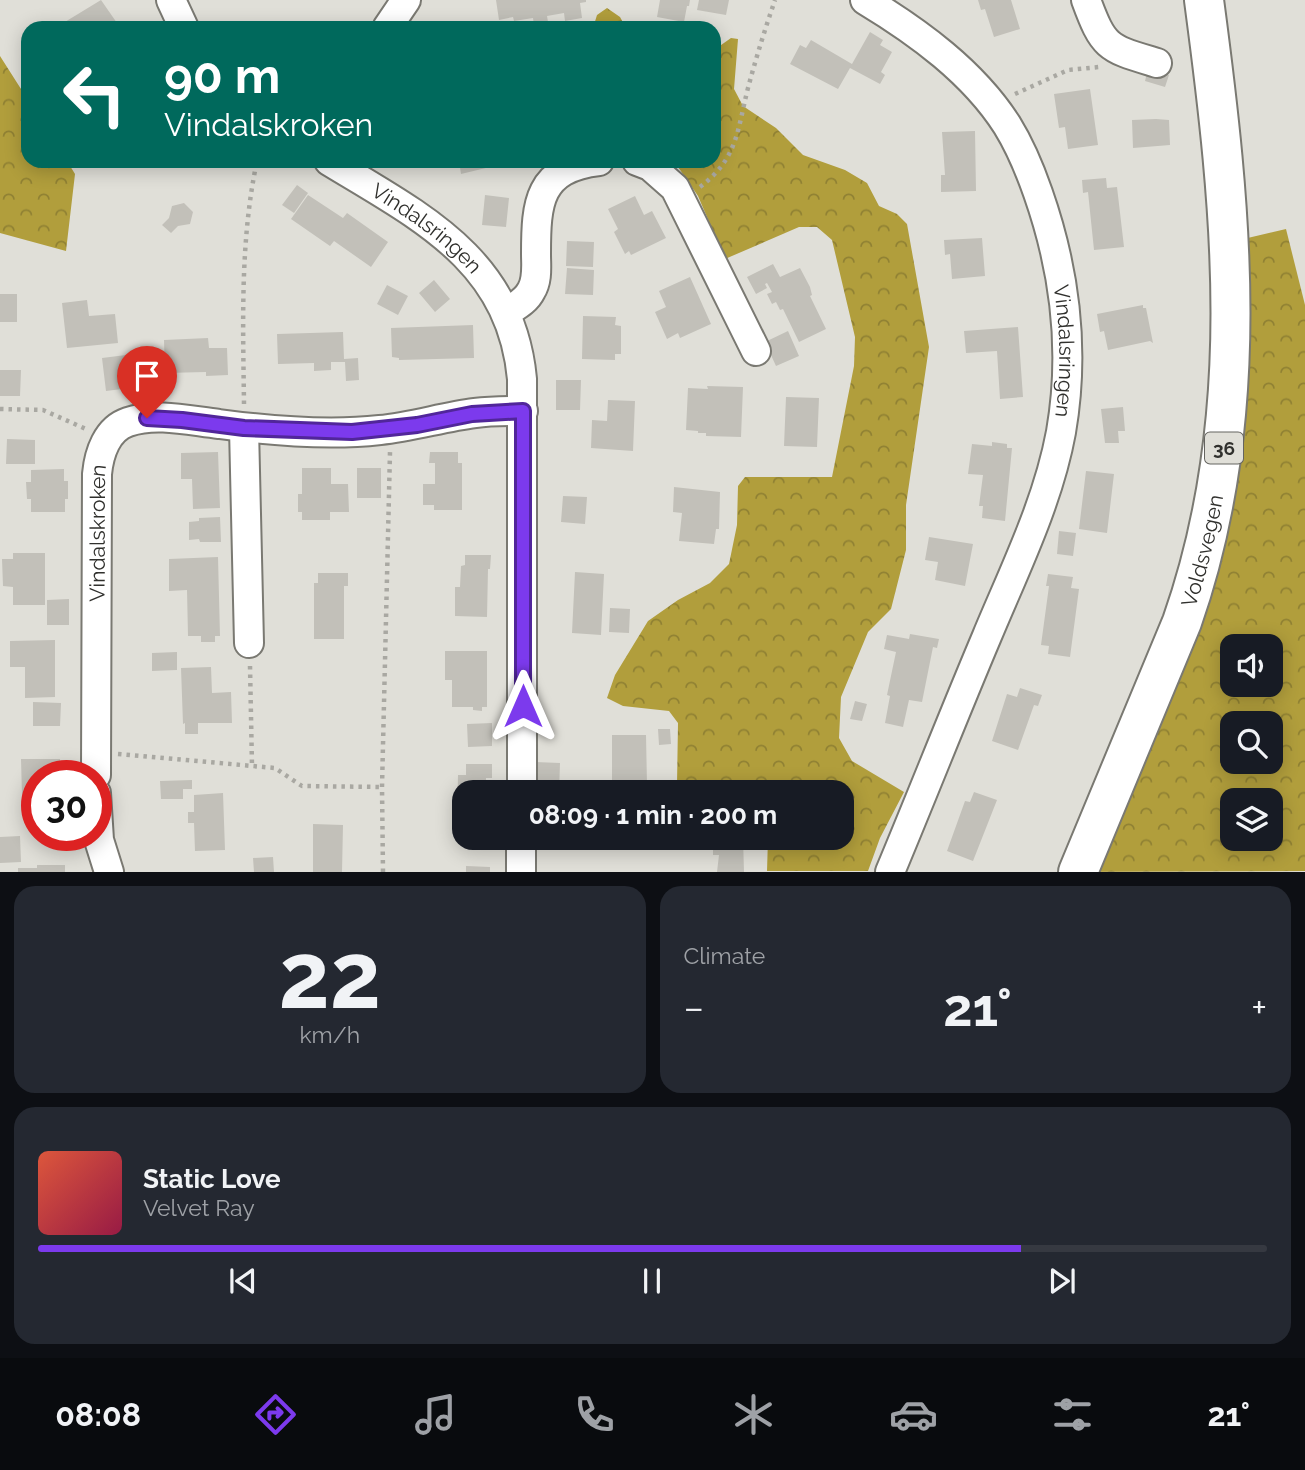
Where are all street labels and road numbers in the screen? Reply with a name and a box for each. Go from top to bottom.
street label: Vindalsringen [367,177,488,278]
street label: Vindalsringen [1049,283,1080,419]
road number: 36 [1205,432,1243,463]
street label: Vindalskroken [84,463,111,602]
street label: Voldsvegen [1176,492,1228,610]

